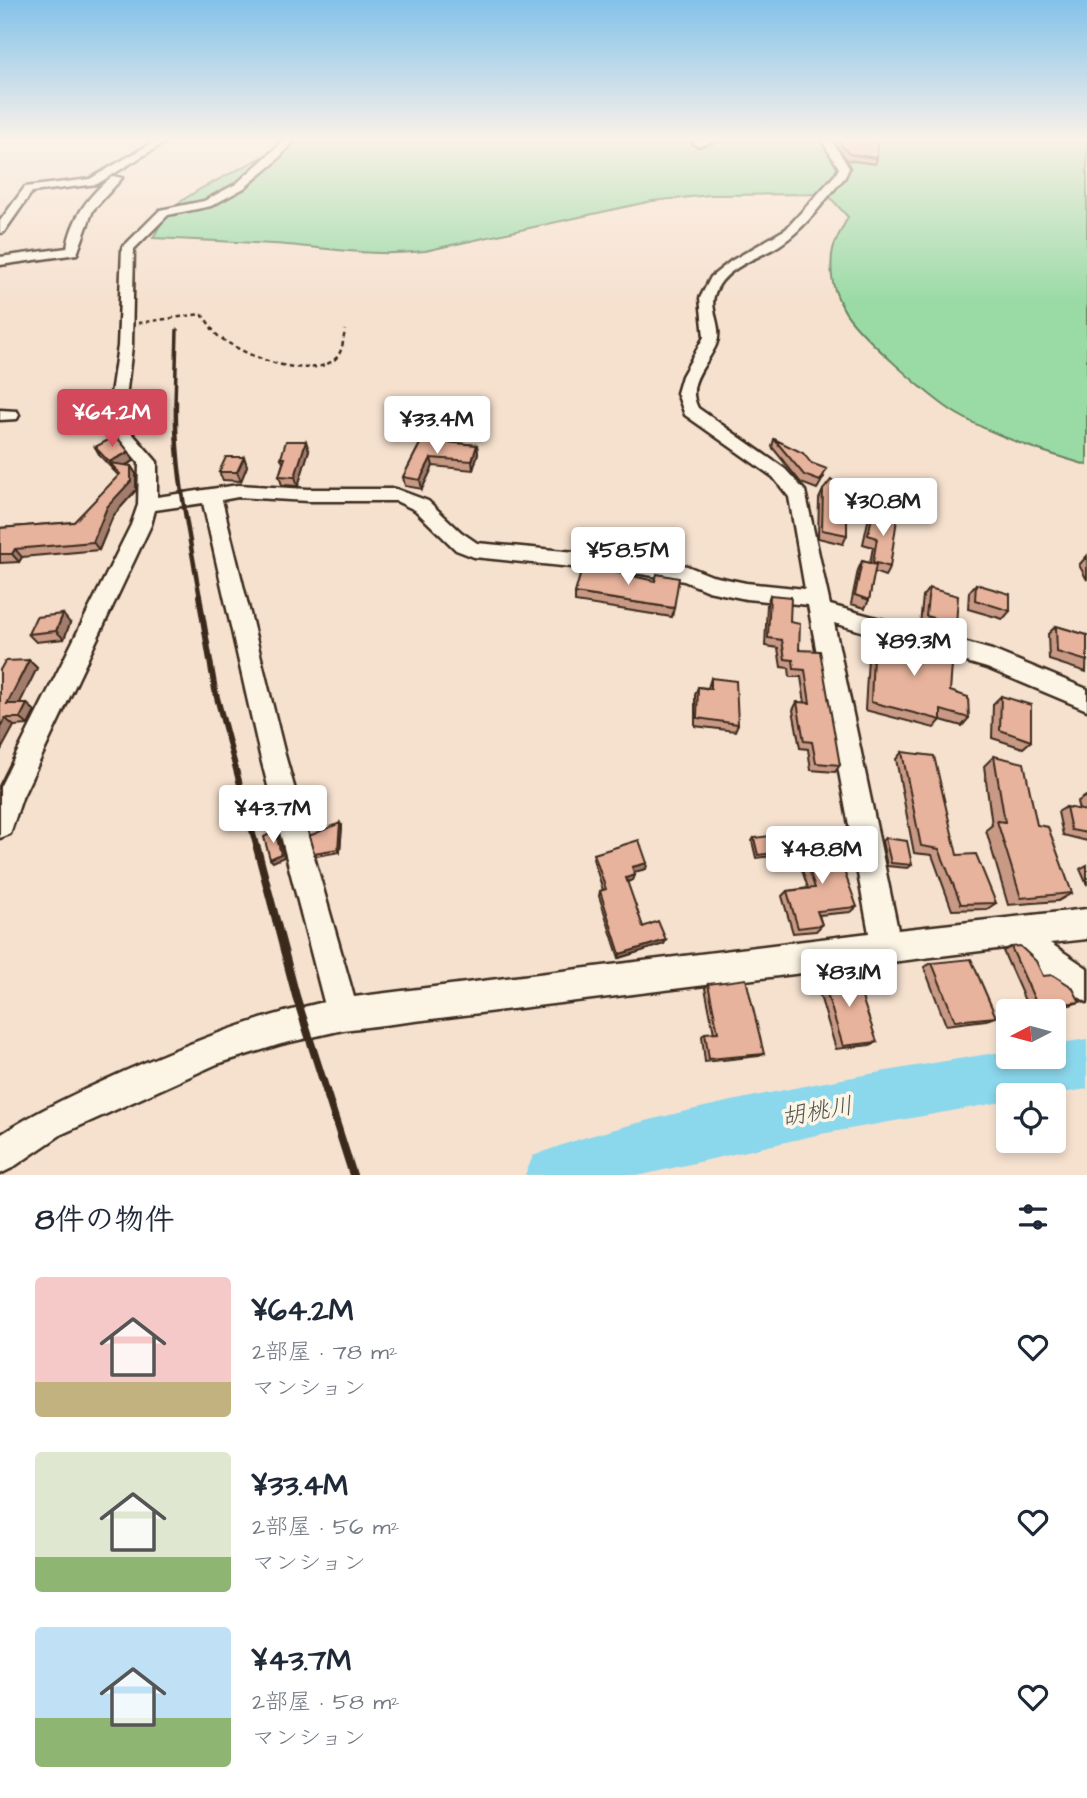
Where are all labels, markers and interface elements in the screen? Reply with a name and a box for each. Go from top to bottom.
pin: ¥64.2M [55,390,169,449]
text: ¥64.2M [73,396,151,428]
pin: ¥33.4M [380,396,494,456]
text: ¥33.4M [400,403,474,435]
pin: ¥30.8M [826,478,940,538]
text: ¥30.8M [845,485,921,517]
pin: ¥58.5M [571,528,685,587]
text: ¥58.5M [587,534,669,566]
pin: ¥89.3M [857,618,971,678]
text: ¥89.3M [877,625,951,657]
pin: ¥43.7M [216,786,330,845]
text: ¥43.7M [235,792,311,824]
pin: ¥48.8M [765,826,879,886]
text: ¥48.8M [782,833,862,865]
pin: ¥83.1M [792,950,906,1009]
text: ¥83.1M [817,956,881,988]
north arrow [996,999,1066,1069]
map controls [996,999,1066,1153]
button: locate [996,1083,1066,1153]
water label: 胡桃川 [779,1089,856,1135]
icon: filters [1014,1198,1052,1236]
text: 8件の物件 [35,1199,174,1241]
text: ¥64.2M [252,1290,353,1332]
icon: home [91,1305,175,1389]
icon: heart [1014,1328,1052,1366]
text: 2部屋 · 78 m² [252,1336,398,1368]
text: マンション [252,1372,366,1404]
text: ¥33.4M [252,1465,348,1507]
icon: home [91,1480,175,1564]
icon: heart [1014,1503,1052,1541]
text: 2部屋 · 56 m² [252,1511,399,1543]
text: マンション [252,1547,366,1579]
text: ¥43.7M [252,1640,351,1682]
icon: home [91,1655,175,1739]
icon: heart [1014,1678,1052,1716]
text: 2部屋 · 58 m² [252,1686,400,1718]
text: マンション [252,1722,366,1754]

